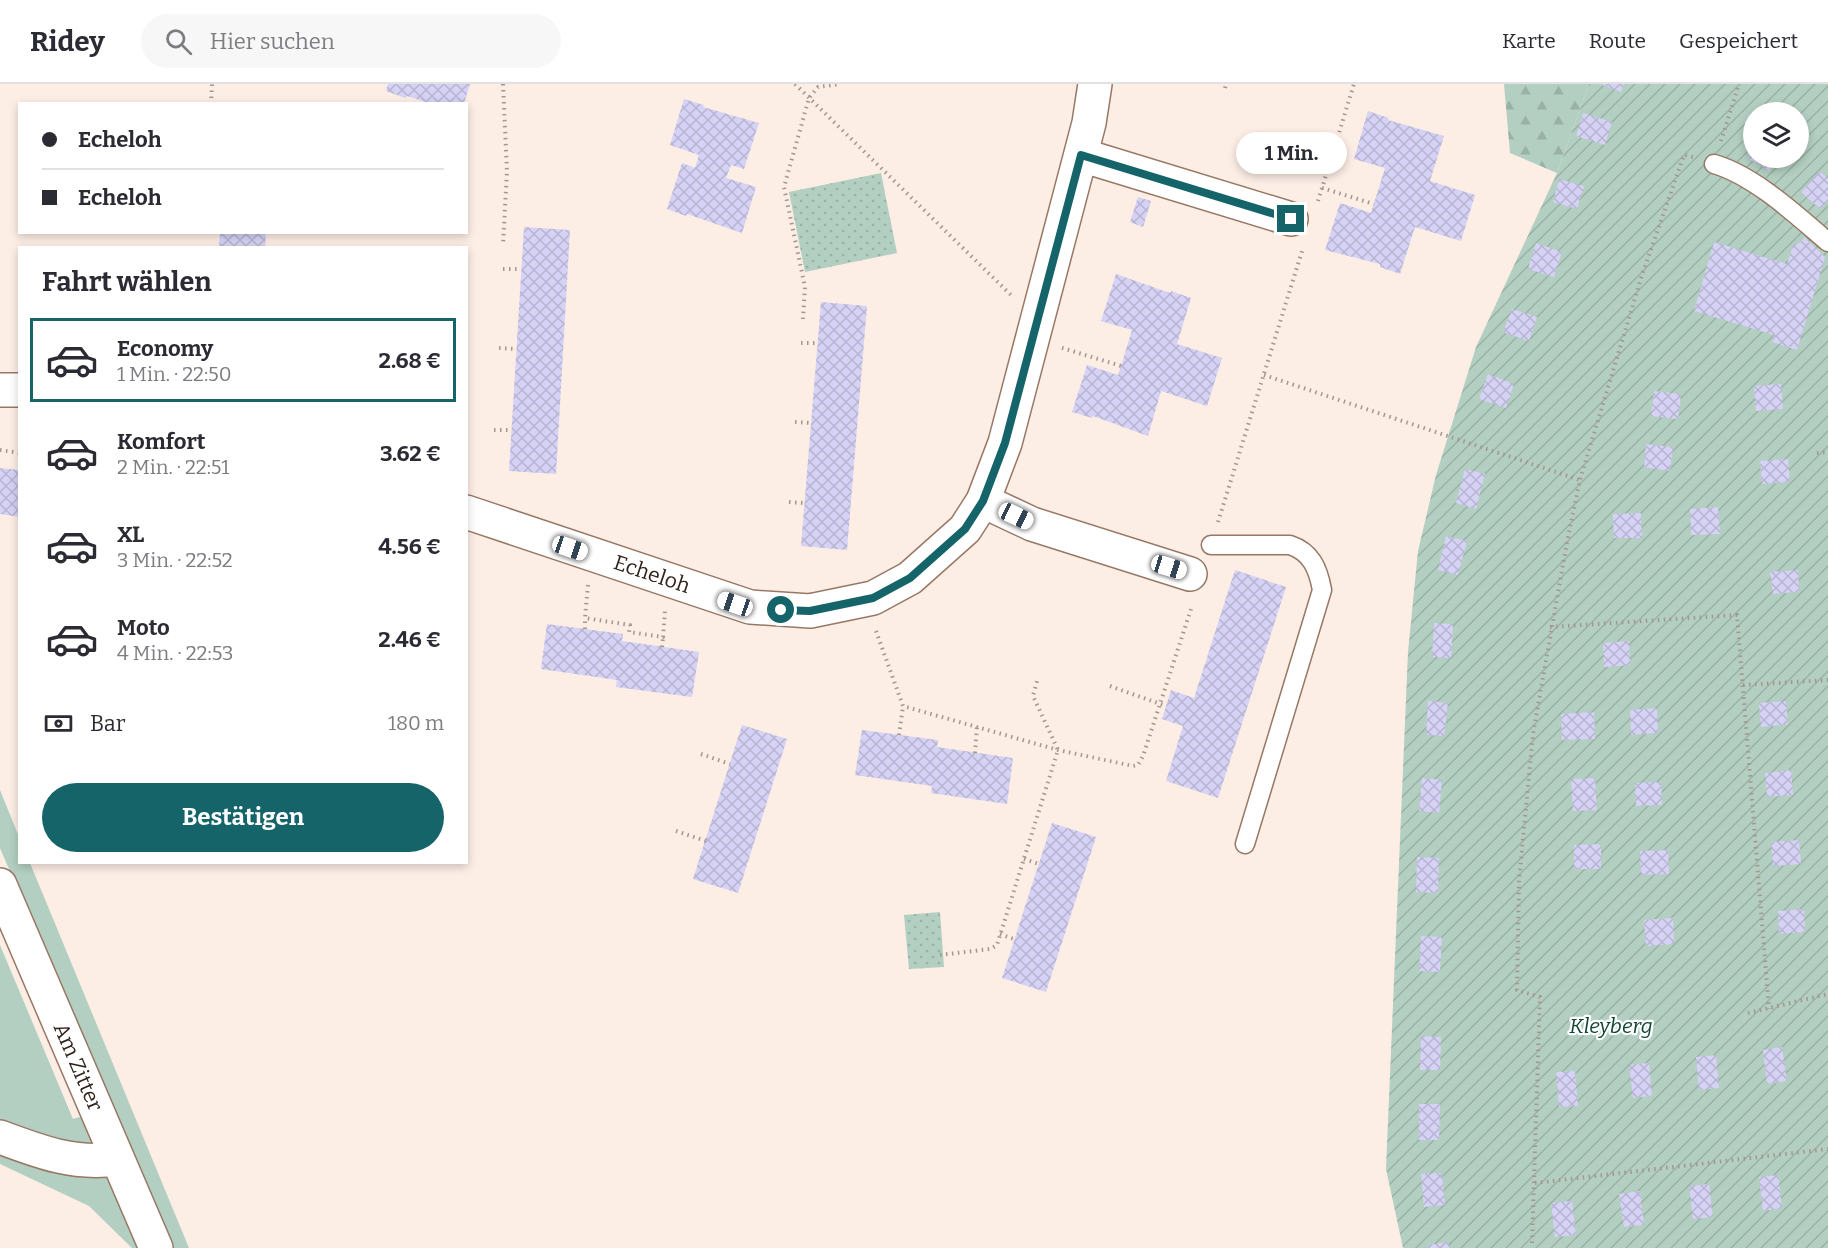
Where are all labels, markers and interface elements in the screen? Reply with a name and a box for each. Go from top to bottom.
search box [141,14,561,68]
text: Ridey [30,25,105,58]
icon: search [162,25,195,58]
text: Hier suchen [210,28,335,55]
text: Karte [1502,28,1556,54]
text: Route [1589,28,1646,54]
text: Gespeichert [1679,28,1798,54]
map controls [1743,102,1809,168]
button: layers [1743,102,1809,168]
text: Echeloh [78,126,162,153]
callout: 1 Min. [1236,132,1346,174]
text: 1 Min. [1265,141,1318,165]
text: Echeloh [78,184,162,211]
route end [1277,205,1304,232]
text: Fahrt wählen [42,266,212,298]
icon: car [45,333,99,387]
text: Economy [117,335,213,362]
text: 2.68 € [379,347,441,374]
text: 1 Min. · 22:50 [117,362,232,386]
icon: car [45,426,99,480]
text: Komfort [117,428,206,455]
text: 3.62 € [380,440,441,467]
text: 2 Min. · 22:51 [117,455,229,479]
car [996,500,1036,532]
icon: car [45,519,99,573]
text: XL [117,521,144,548]
text: 4.56 € [378,533,441,560]
car [550,534,590,562]
text: 3 Min. · 22:52 [117,548,233,572]
street label: Echeloh [610,549,693,599]
car [1149,553,1189,581]
car [715,590,755,618]
route start [767,596,794,623]
icon: car [45,612,99,666]
text: Moto [117,614,170,641]
text: 2.46 € [378,626,441,653]
text: 4 Min. · 22:53 [117,641,233,665]
icon: cash [42,707,75,740]
text: Bar [90,710,125,737]
text: 180 m [388,711,444,735]
button: Bestätigen [42,783,444,852]
park label: Kleyberg [1569,1013,1653,1039]
street label: Am Zitter [48,1019,109,1115]

